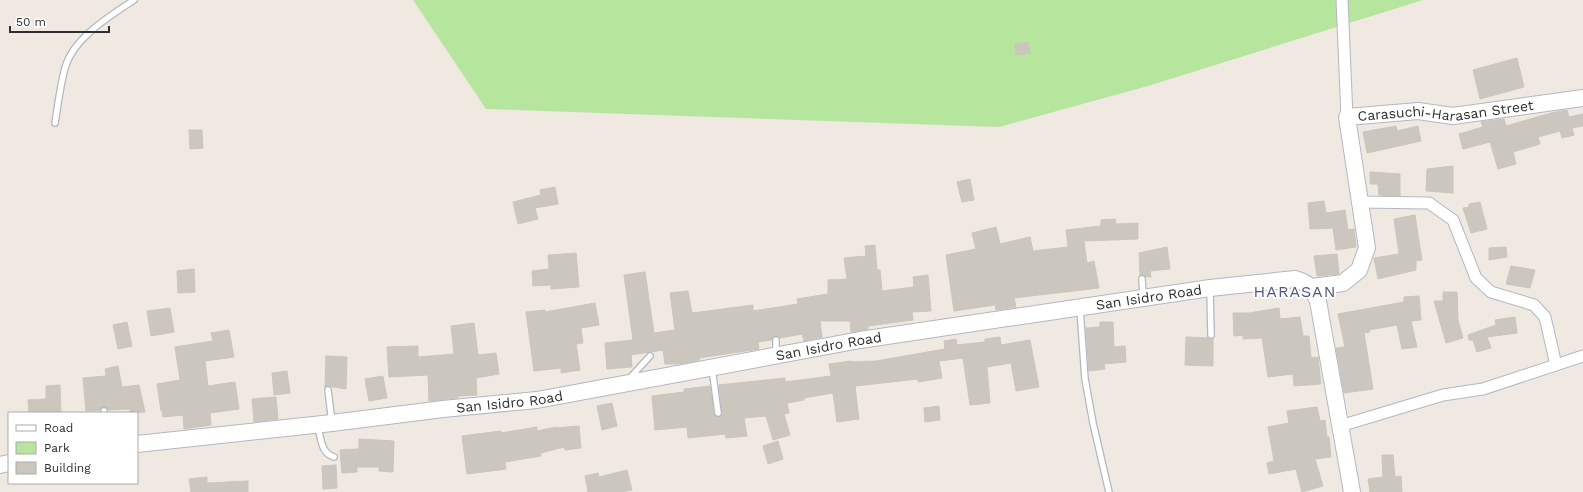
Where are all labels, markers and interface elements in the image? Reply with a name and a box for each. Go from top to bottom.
scale bar [10,8,109,34]
text: 50 m [16,15,46,29]
street label: Carasuchi-Harasan Street [1357,97,1535,124]
street label: San Isidro Road [1095,281,1203,313]
district label: HARASAN [1254,282,1336,301]
street label: San Isidro Road [774,329,883,363]
street label: San Isidro Road [456,387,564,416]
legend [8,412,138,484]
text: Road [44,421,73,435]
text: Park [44,441,70,455]
text: Building [44,461,91,475]

